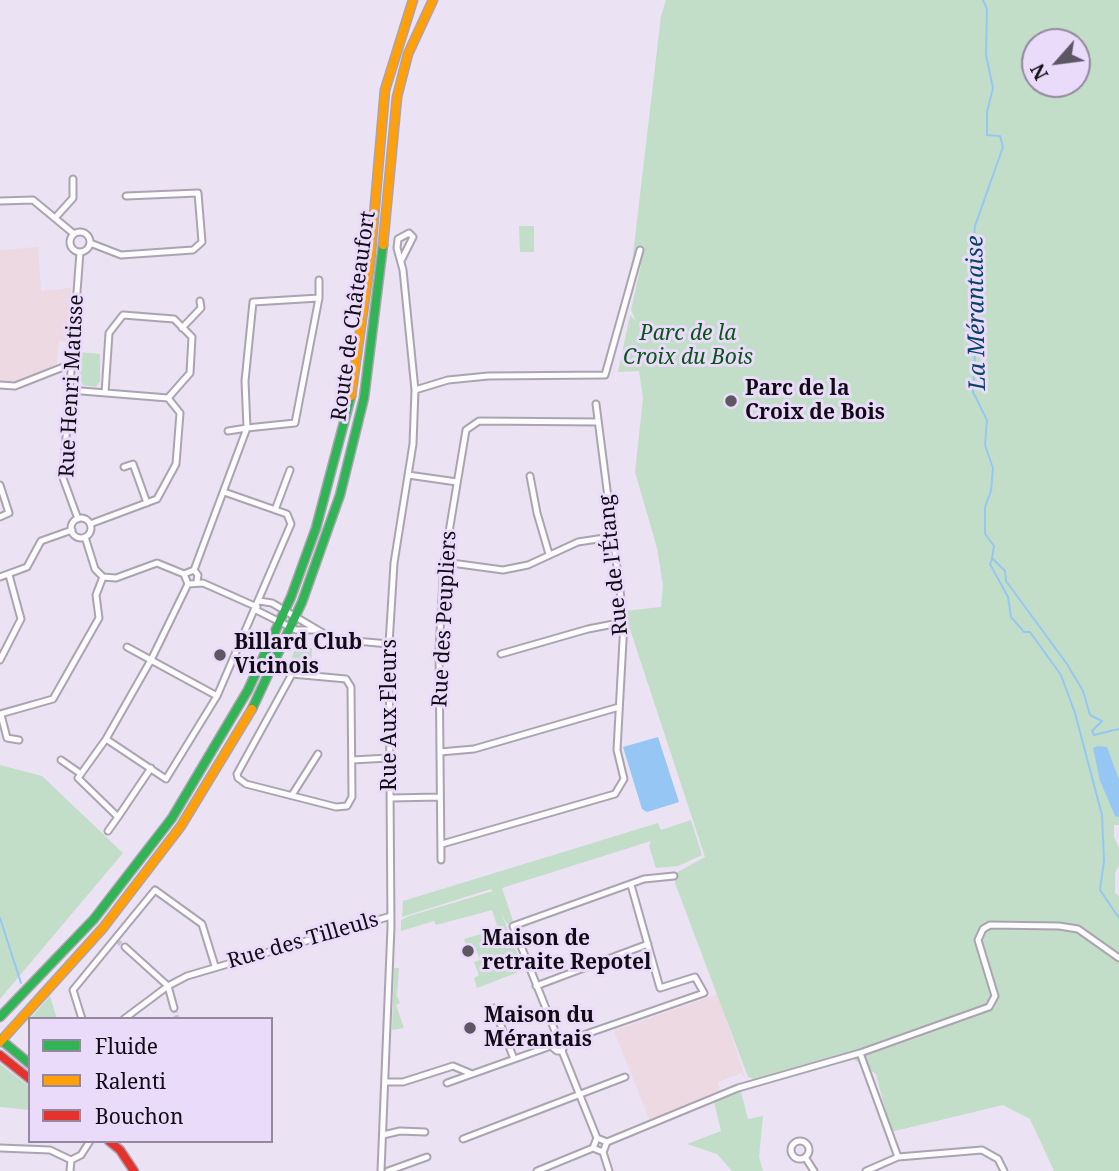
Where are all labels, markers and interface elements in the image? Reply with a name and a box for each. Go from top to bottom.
north arrow [1021,28,1091,98]
text: N [1024,59,1054,85]
street label: Route de Châteaufort [327,209,381,423]
water label: La Mérantaise [962,235,992,391]
street label: Rue Henri Matisse [55,294,89,478]
park label: Parc de la Croix du Bois [623,321,753,371]
place label: Parc de la Croix de Bois [745,376,885,426]
marker: Parc de la Croix de Bois [723,393,739,409]
street label: Rue de l'Étang [594,493,634,637]
street label: Rue des Peupliers [428,530,462,708]
place label: Billard Club Vicinois [234,630,362,680]
street label: Rue Aux Fleurs [377,639,403,791]
marker: Billard Club Vicinois [212,647,228,663]
street label: Rue des Tilleuls [225,907,381,975]
place label: Maison de retraite Repotel [482,926,651,976]
marker: Maison de retraite Repotel [460,943,476,959]
place label: Maison du Mérantais [484,1003,594,1053]
legend [28,1017,273,1143]
marker: Maison du Mérantais [462,1020,478,1036]
text: Fluide [95,1032,158,1060]
text: Ralenti [95,1067,166,1095]
text: Bouchon [95,1102,184,1130]

